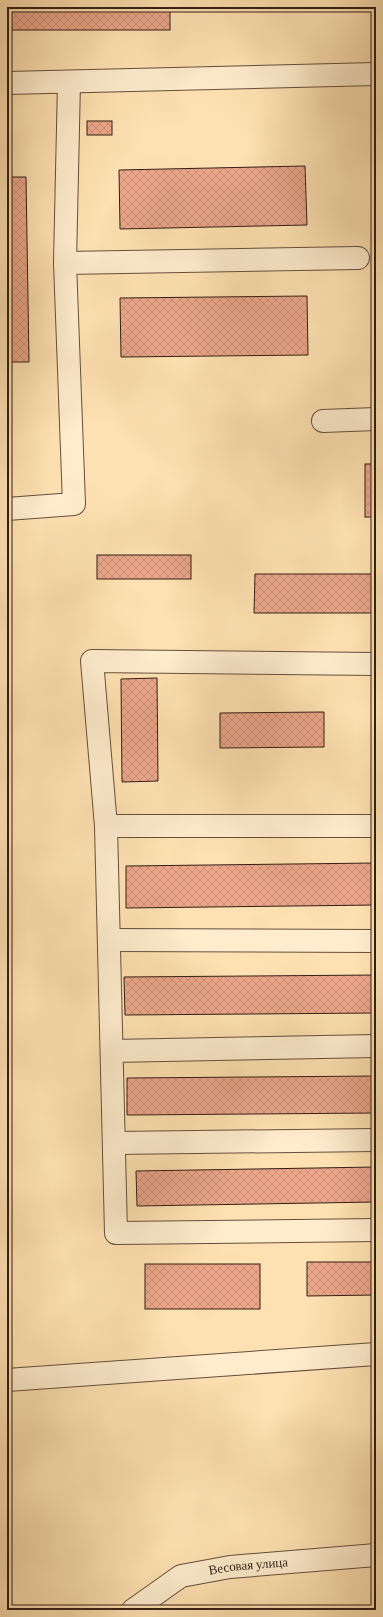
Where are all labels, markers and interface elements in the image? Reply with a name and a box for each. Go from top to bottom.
street label: Весовая улица [207,1554,289,1579]

